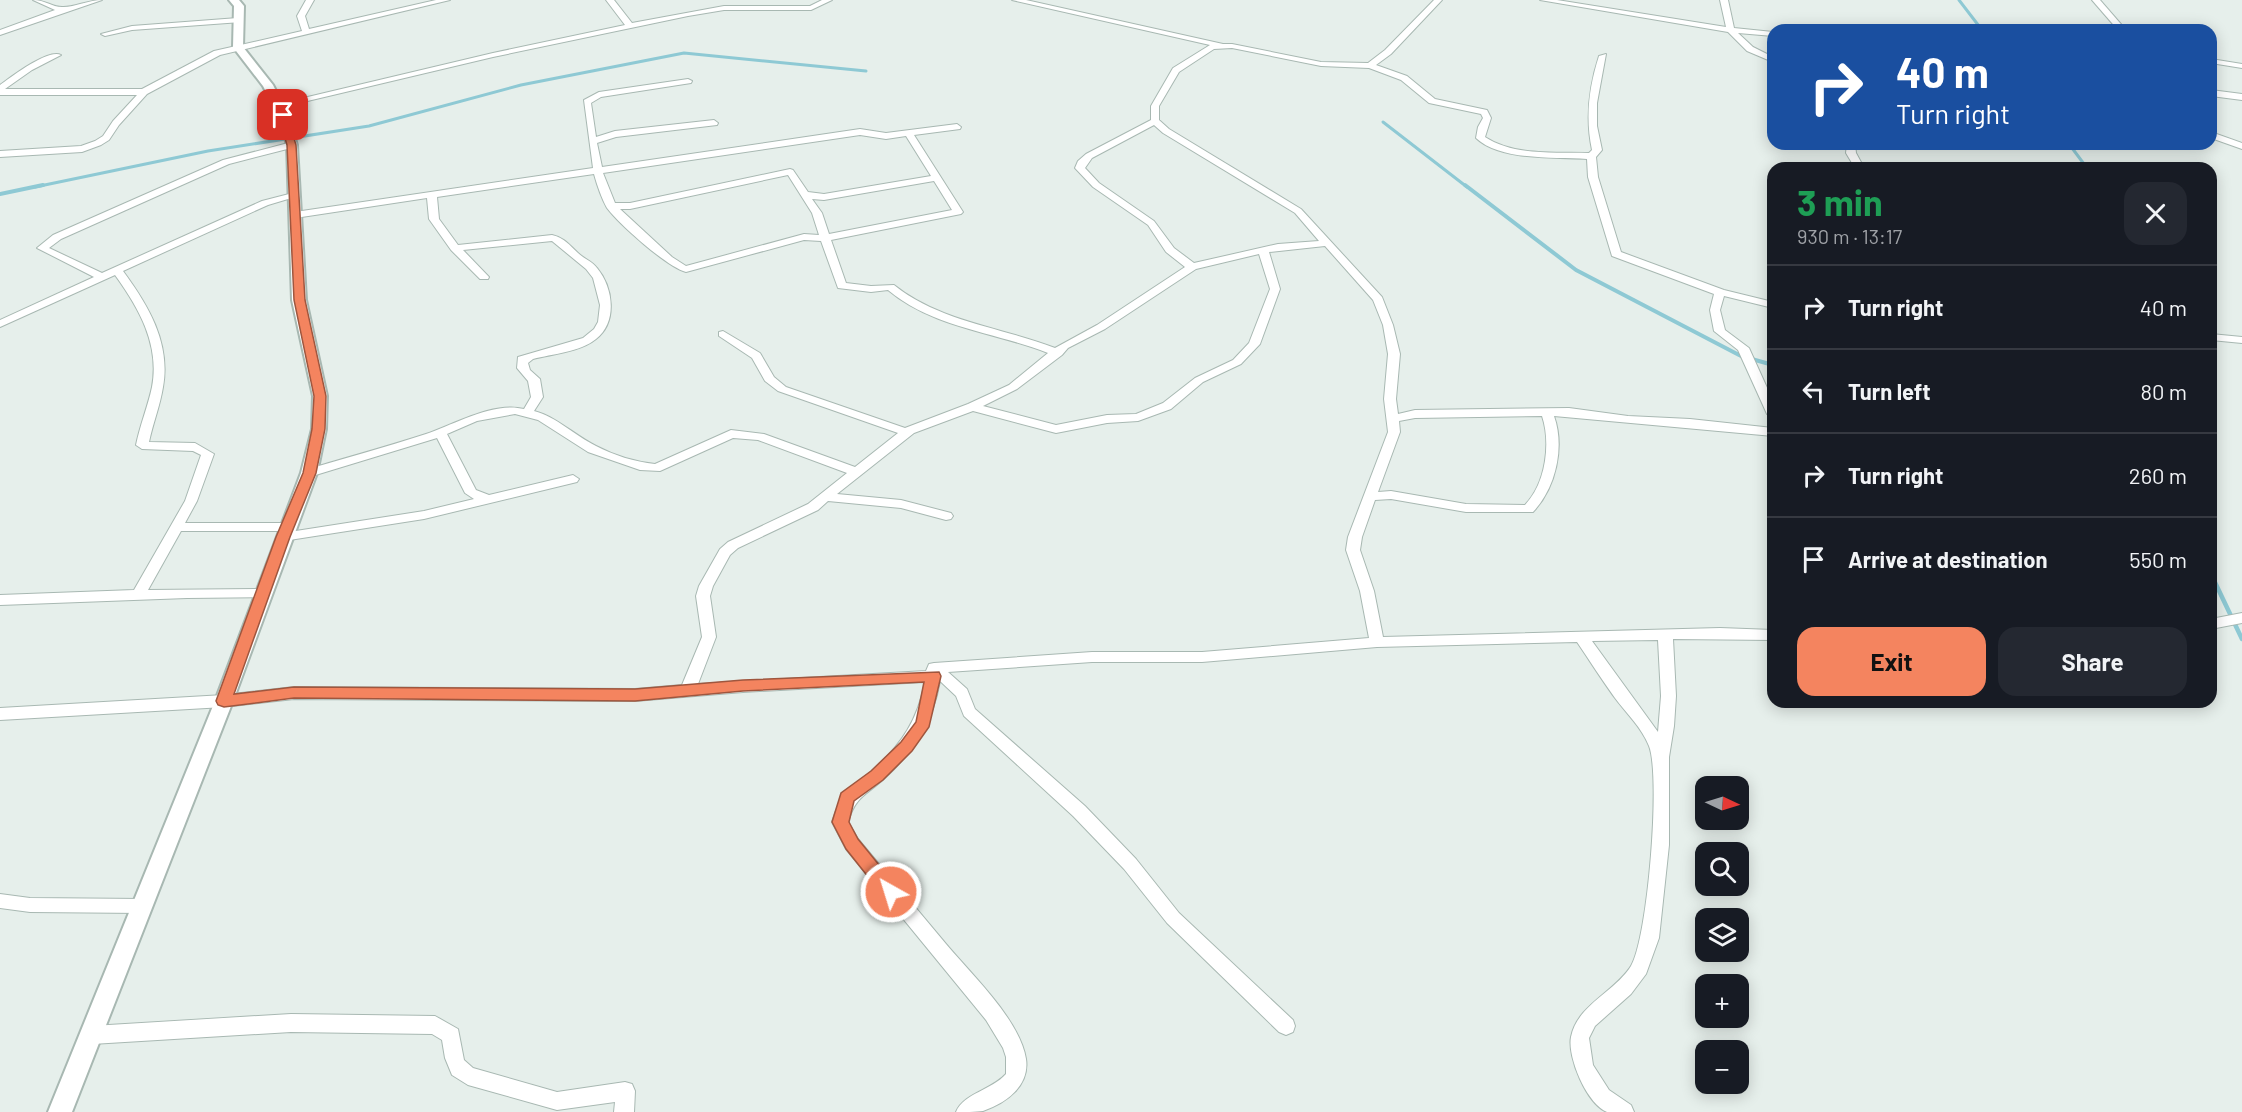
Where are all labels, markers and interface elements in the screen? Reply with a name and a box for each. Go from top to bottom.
text: 40 m [1896,46,1989,96]
icon: right [1797,48,1875,126]
pin [257,89,308,140]
text: Turn right [1896,97,2010,129]
icon: arrive [266,98,299,131]
text: 3 min [1797,180,1883,223]
button: close [2124,182,2187,245]
text: 930 m · 13:17 [1797,224,1902,248]
icon: right [1797,291,1830,324]
text: Turn right [1848,294,1943,320]
text: 40 m [2140,294,2187,320]
icon: left [1797,375,1830,408]
text: Turn left [1848,378,1931,404]
text: 80 m [2141,378,2187,404]
icon: right [1797,459,1830,492]
text: Turn right [1848,462,1943,488]
text: 260 m [2129,462,2187,488]
icon: arrive [1797,543,1830,576]
text: Arrive at destination [1848,546,2047,572]
text: 550 m [2129,546,2187,572]
button: Exit [1797,627,1986,696]
button: Share [1998,627,2187,696]
north arrow [1695,776,1749,830]
map controls [1695,776,1749,1094]
button: search [1695,842,1749,896]
position arrow [859,860,923,924]
button: layers [1695,908,1749,962]
button: + [1695,974,1749,1028]
button: − [1695,1040,1749,1094]

